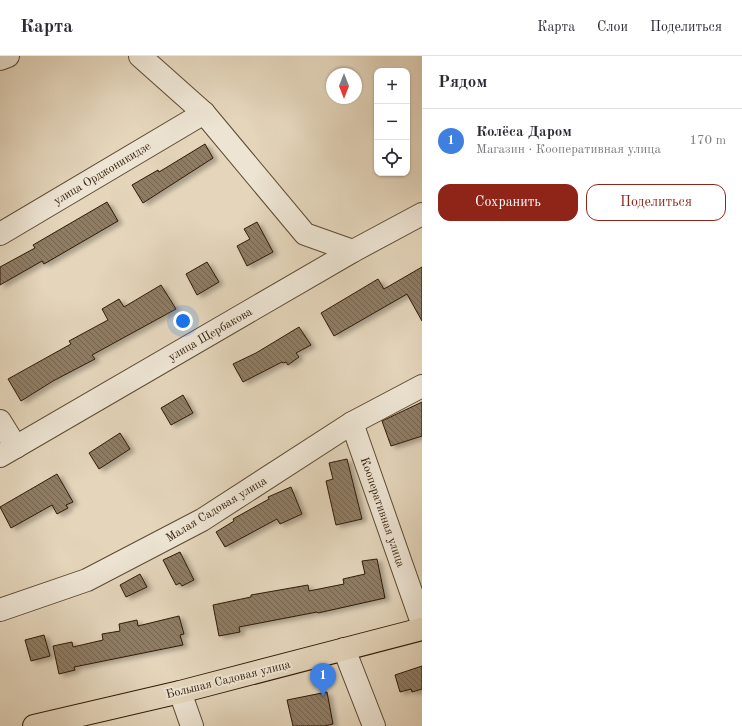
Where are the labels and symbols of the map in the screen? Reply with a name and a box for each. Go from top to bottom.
north arrow [326,68,362,104]
street label: улица Орджоникидзе [52,140,154,208]
street label: улица Щербакова [166,306,255,364]
your location [173,311,193,331]
street label: Кооперативная улица [358,456,407,569]
street label: Малая Садовая улица [164,475,269,545]
street label: Большая Садовая улица [165,659,292,701]
pin: 1 [310,663,336,696]

